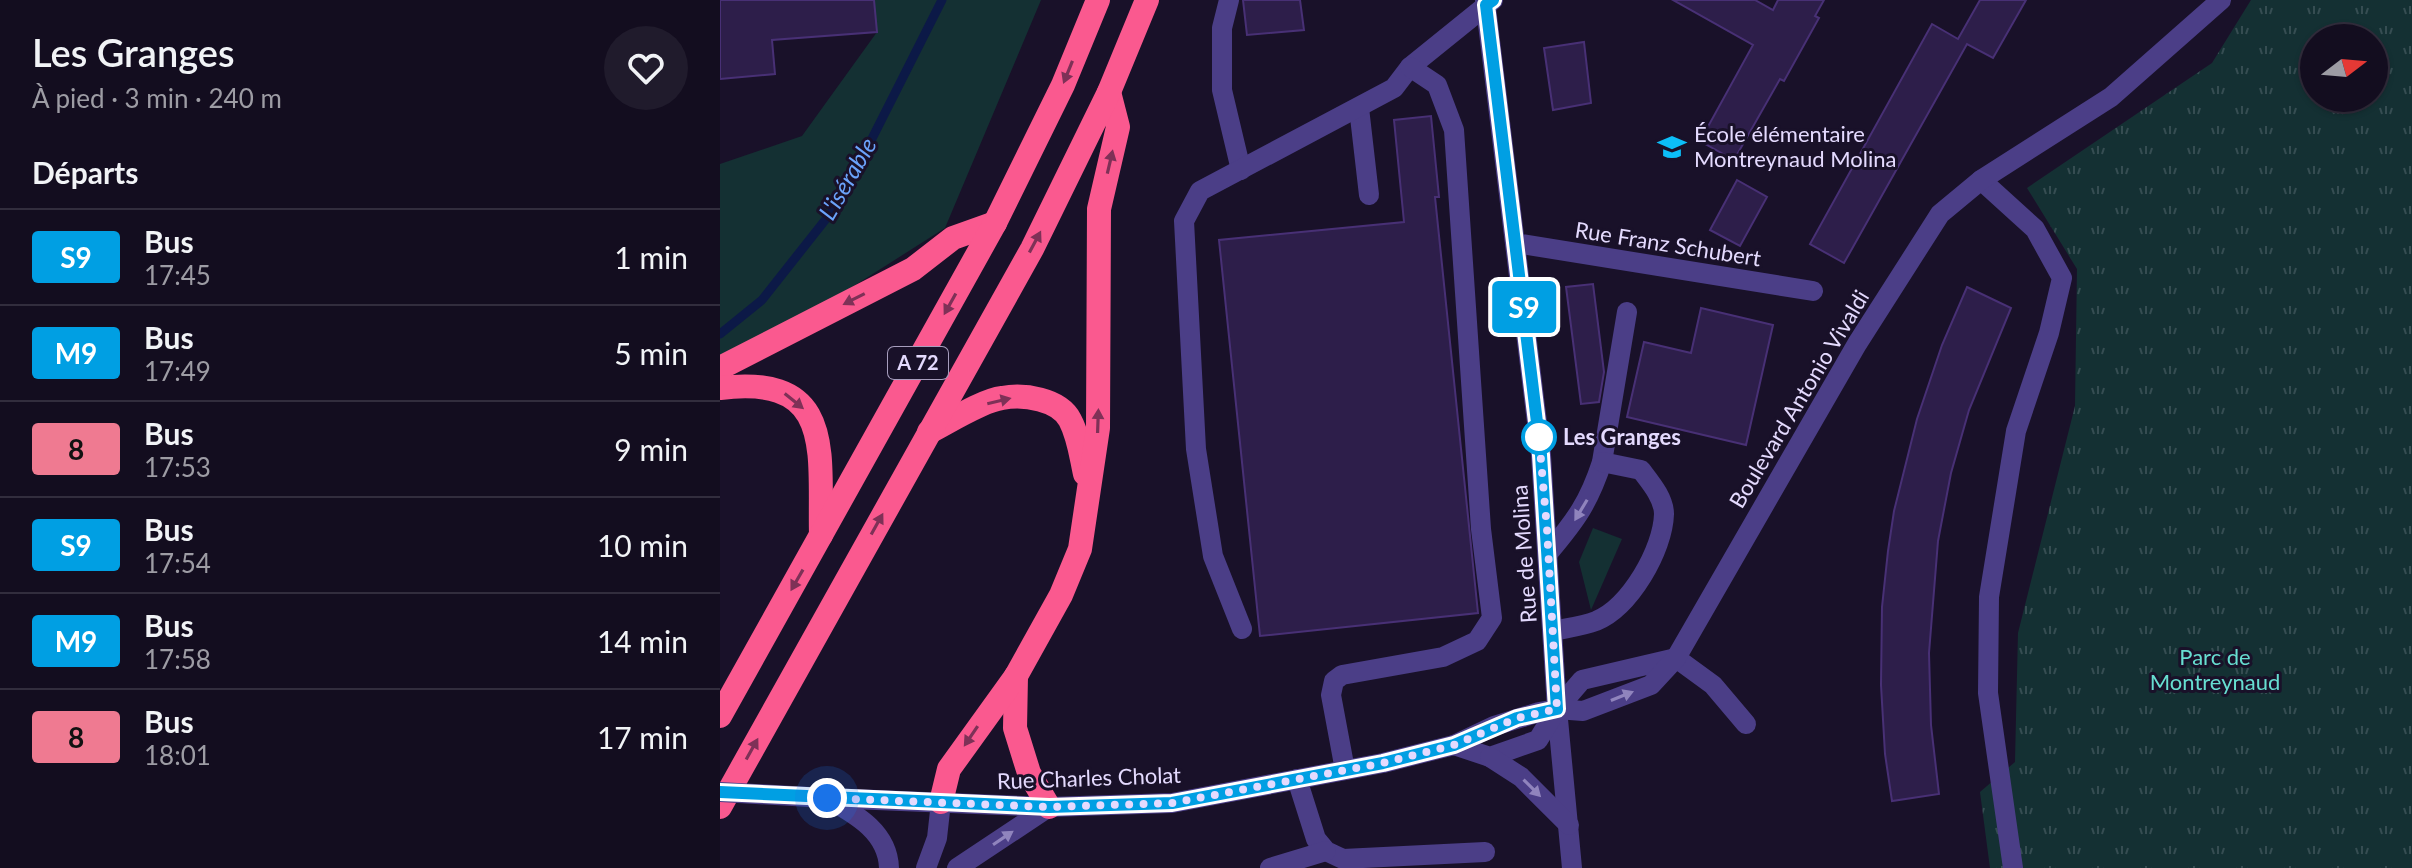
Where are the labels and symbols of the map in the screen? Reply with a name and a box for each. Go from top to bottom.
north arrow [2300,24,2388,112]
one-way arrow [1062,60,1075,84]
place label: École élémentaire Montreynaud Molina [1694,120,1896,172]
water label: L'isérable [812,132,882,224]
school or university icon: École élémentaire Montreynaud Molina [1657,132,1687,162]
one-way arrow [1104,149,1117,174]
street label: Rue Franz Schubert [1573,215,1763,272]
one-way arrow [1029,230,1042,253]
line badge: S9 [1488,281,1560,333]
street label: Boulevard Antonio Vivaldi [1723,285,1874,513]
one-way arrow [842,293,865,306]
one-way arrow [944,293,958,315]
road number: A 72 [888,347,948,379]
one-way arrow [784,392,804,409]
one-way arrow [987,394,1012,407]
one-way arrow [1091,408,1104,433]
marker: Les Granges [1522,420,1556,454]
place label: Les Granges [1563,423,1681,450]
street label: Rue de Molina [1505,484,1542,624]
one-way arrow [1574,499,1588,521]
one-way arrow [870,513,884,536]
one-way arrow [790,569,804,592]
park label: Parc de Montreynaud [2150,643,2280,695]
one-way arrow [1610,689,1634,702]
one-way arrow [964,725,979,746]
one-way arrow [745,738,759,760]
street label: Rue Charles Cholat [997,761,1182,794]
your location [807,778,847,818]
one-way arrow [1522,778,1541,797]
one-way arrow [992,831,1014,845]

